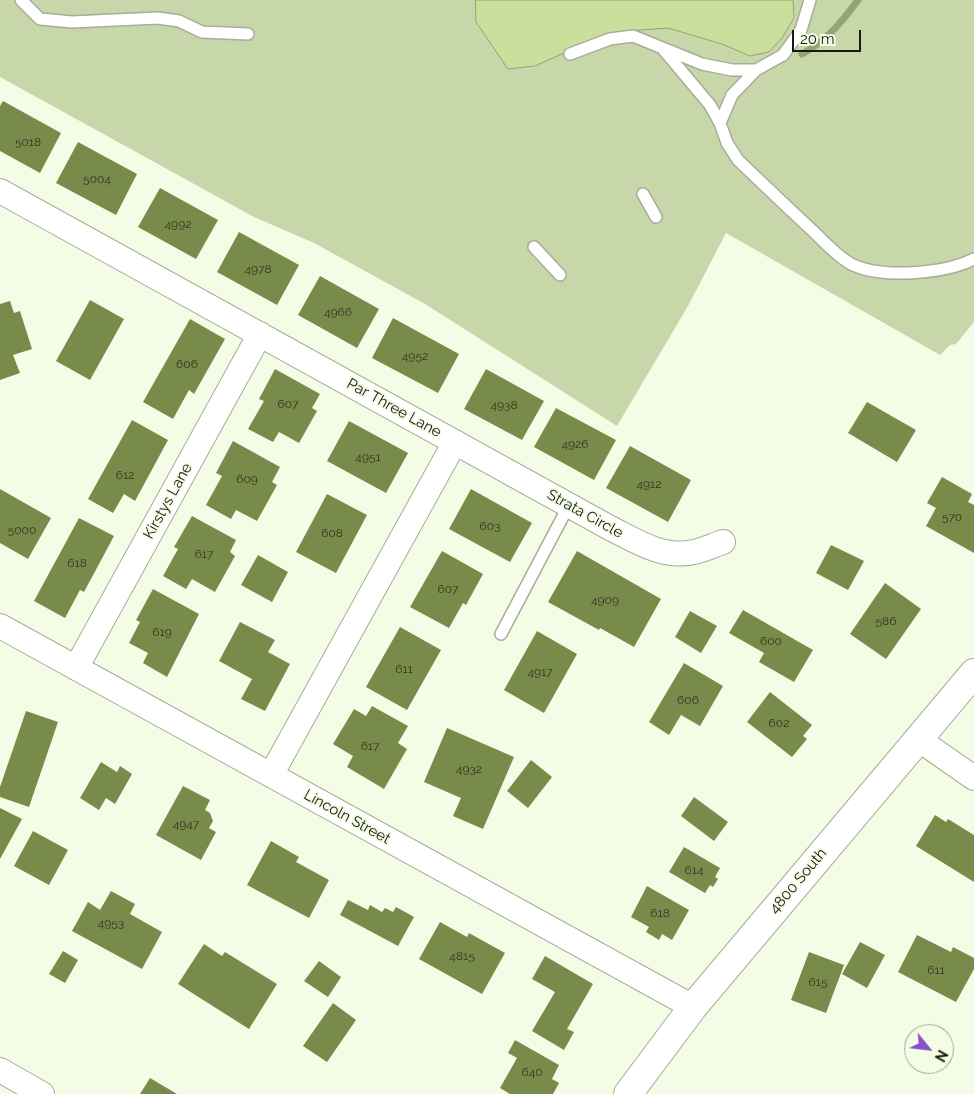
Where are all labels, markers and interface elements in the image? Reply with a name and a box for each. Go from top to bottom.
scale bar [794,20,863,52]
text: 20 m [800,30,835,48]
house number: 5018 [15,135,41,149]
house number: 5004 [83,172,111,186]
house number: 4992 [165,217,191,231]
house number: 4978 [244,262,272,276]
house number: 4966 [324,305,352,319]
house number: 4952 [402,349,428,363]
house number: 606 [176,357,198,371]
street label: Par Three Lane [344,375,444,441]
house number: 607 [278,397,298,411]
house number: 4938 [490,398,518,412]
house number: 4926 [561,437,589,451]
house number: 4951 [355,450,381,464]
street label: Kirstys Lane [140,460,196,542]
house number: 612 [116,468,134,482]
house number: 609 [236,472,258,486]
house number: 4912 [637,477,661,491]
street label: Strata Circle [544,486,626,542]
house number: 570 [942,510,962,524]
house number: 603 [480,519,500,533]
house number: 5000 [8,523,36,537]
house number: 608 [321,526,343,540]
house number: 617 [195,547,213,561]
house number: 618 [67,556,87,570]
house number: 607 [438,582,458,596]
house number: 4909 [591,593,619,607]
house number: 586 [876,614,896,628]
house number: 619 [152,625,172,639]
house number: 600 [760,634,782,648]
house number: 611 [395,662,413,676]
house number: 4917 [527,665,553,679]
house number: 606 [677,693,699,707]
house number: 602 [769,716,789,730]
house number: 617 [361,739,379,753]
house number: 4932 [456,762,482,776]
street label: Lincoln Street [301,786,393,848]
house number: 4947 [173,817,199,831]
street label: 4800 South [765,845,831,917]
house number: 614 [685,863,703,877]
house number: 618 [650,906,670,920]
house number: 4953 [98,916,124,930]
house number: 4815 [449,949,475,963]
house number: 611 [927,963,945,977]
house number: 615 [809,975,827,989]
north arrow [904,1024,954,1074]
text: N [932,1047,951,1064]
house number: 640 [521,1065,543,1079]

